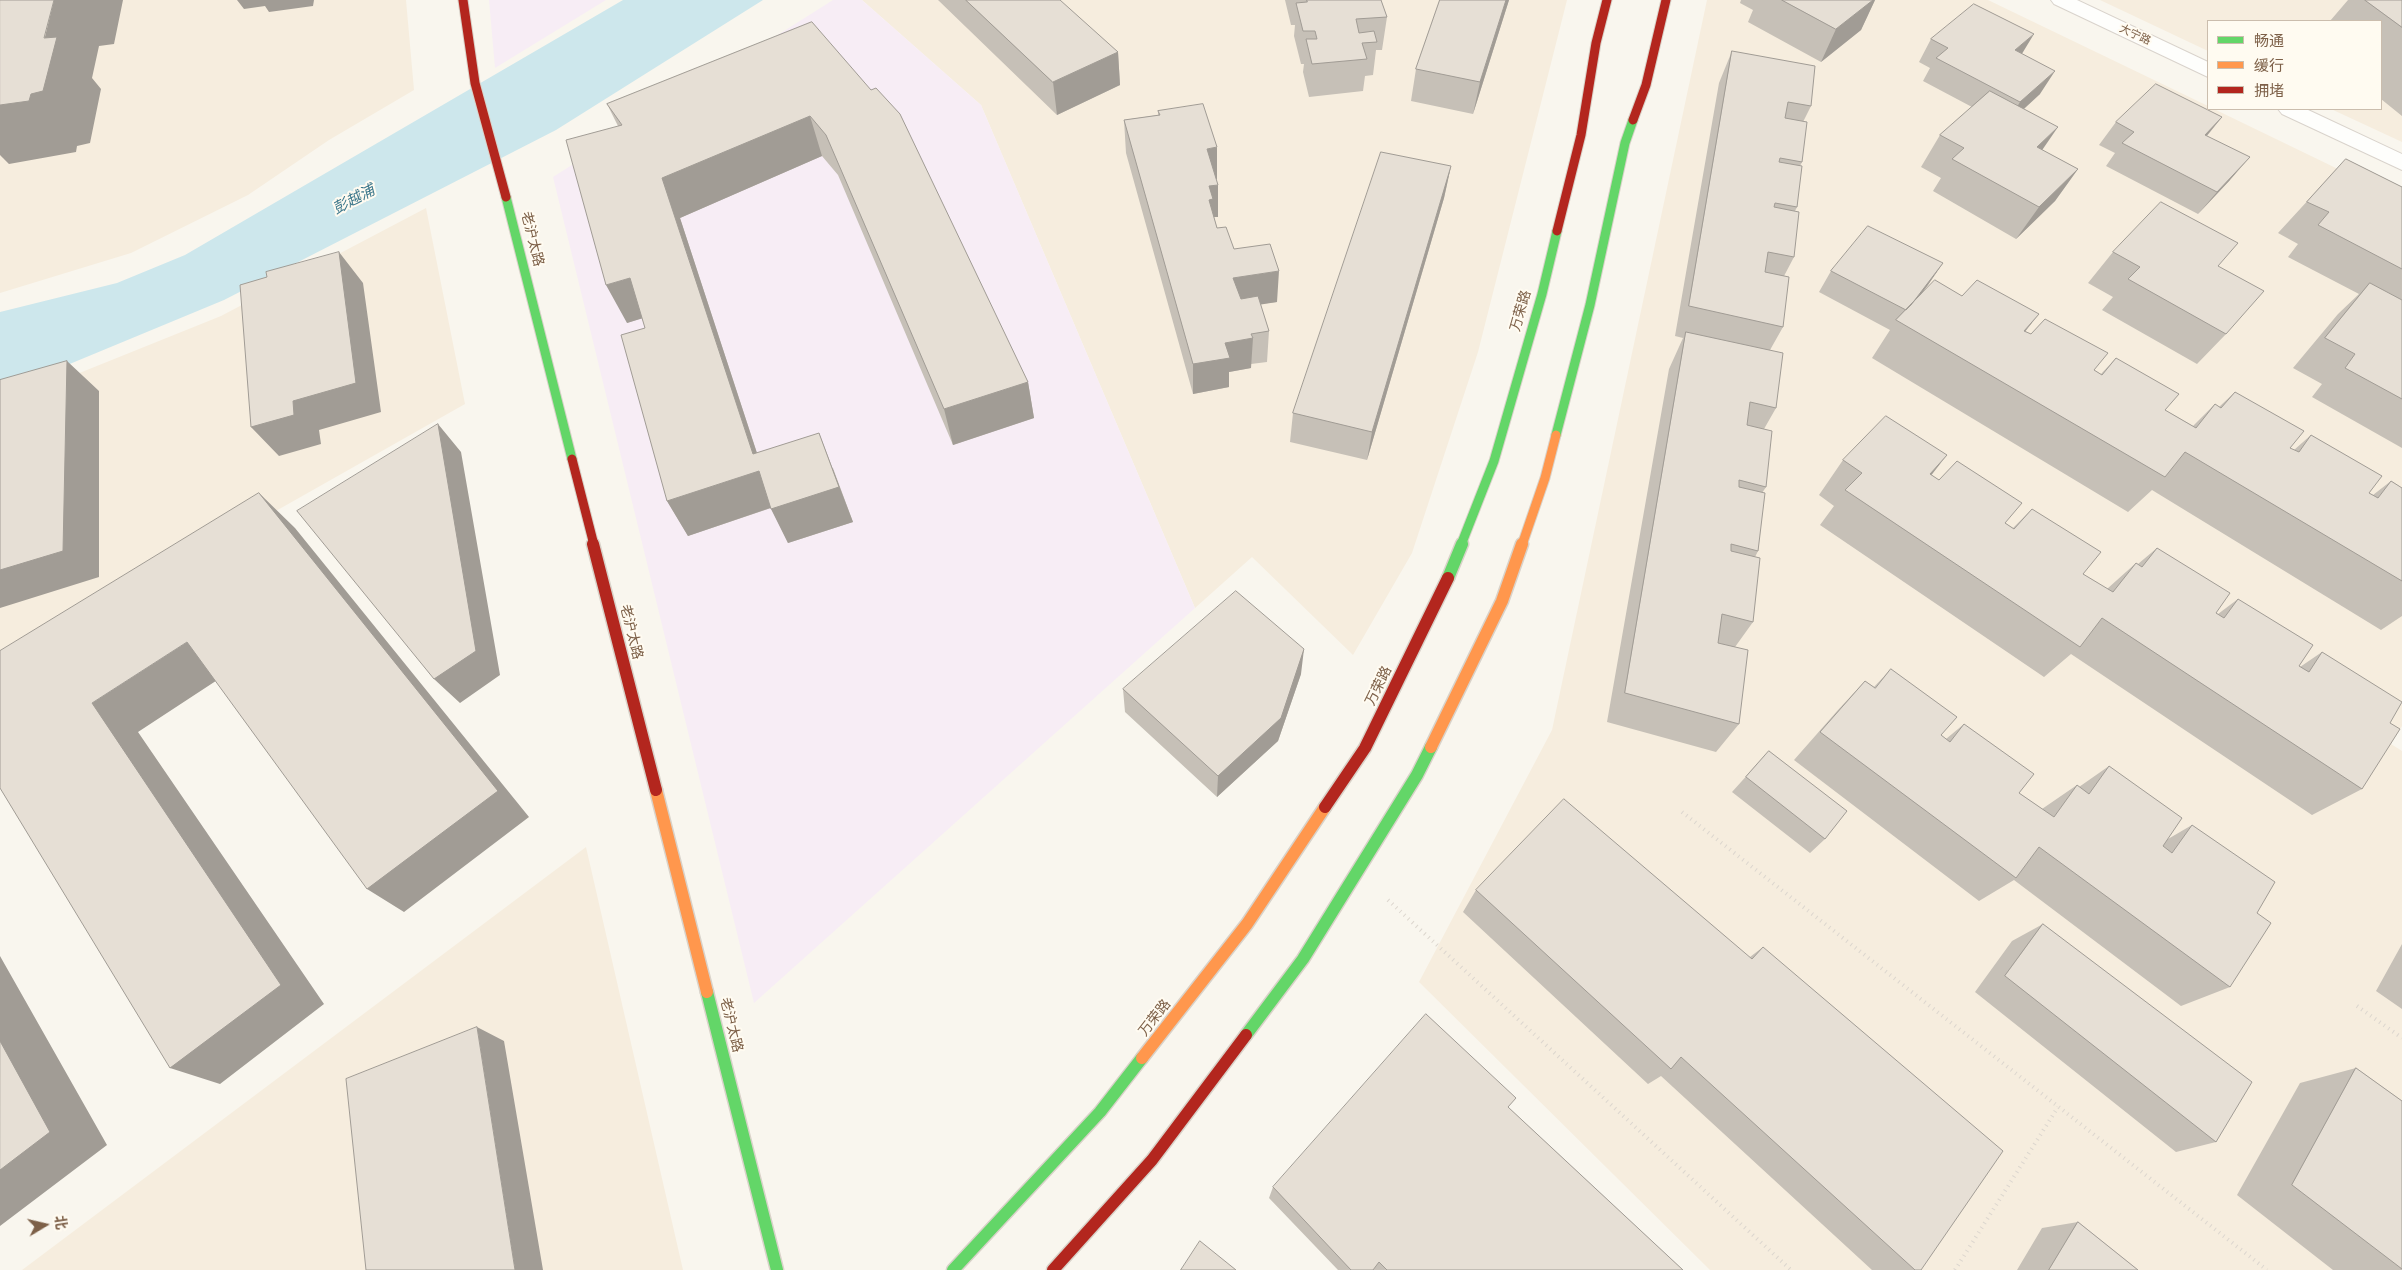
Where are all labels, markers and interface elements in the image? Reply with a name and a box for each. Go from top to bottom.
legend [2207,20,2382,110]
street label: 大宁路 [2117,22,2153,48]
text: 畅通 [2254,32,2284,50]
text: 缓行 [2254,57,2284,75]
text: 拥堵 [2254,82,2284,100]
water label: 彭越浦 [330,181,378,219]
street label: 老沪太路 [517,210,547,268]
street label: 万荣路 [1507,288,1535,334]
street label: 老沪太路 [616,603,646,661]
street label: 万荣路 [1362,663,1396,709]
street label: 老沪太路 [716,996,746,1054]
street label: 万荣路 [1135,996,1175,1040]
north arrow [20,1200,70,1250]
text: 北 [51,1214,70,1231]

